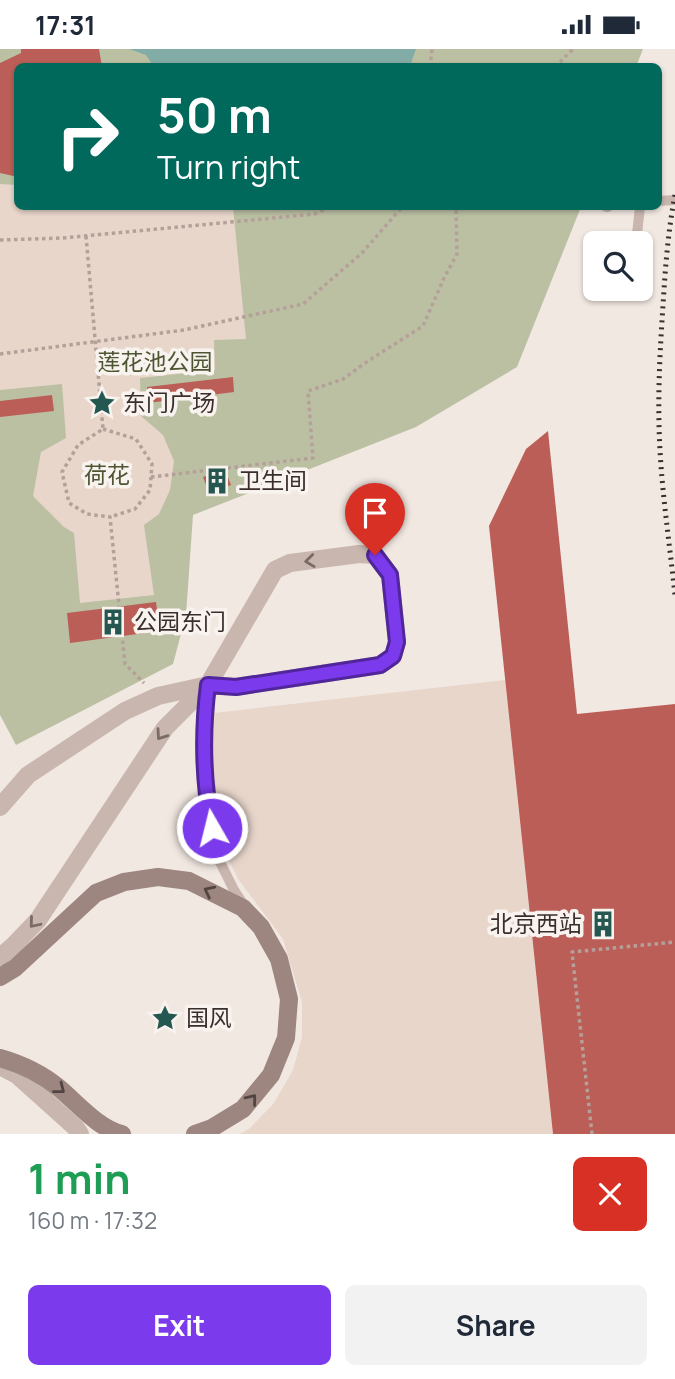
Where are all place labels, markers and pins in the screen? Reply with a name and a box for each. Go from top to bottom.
place label: 东门广场 [123,386,215,418]
place icon: 东门广场 [87,388,117,418]
place label: 卫生间 [238,464,307,496]
building icon: 卫生间 [202,466,232,496]
pin [345,483,405,555]
place label: 公园东门 [134,605,226,637]
building icon: 公园东门 [98,607,128,637]
place label: 北京西站 [490,907,582,939]
building icon: 北京西站 [588,909,618,939]
place label: 国风 [186,1001,232,1033]
place icon: 国风 [150,1003,180,1033]

